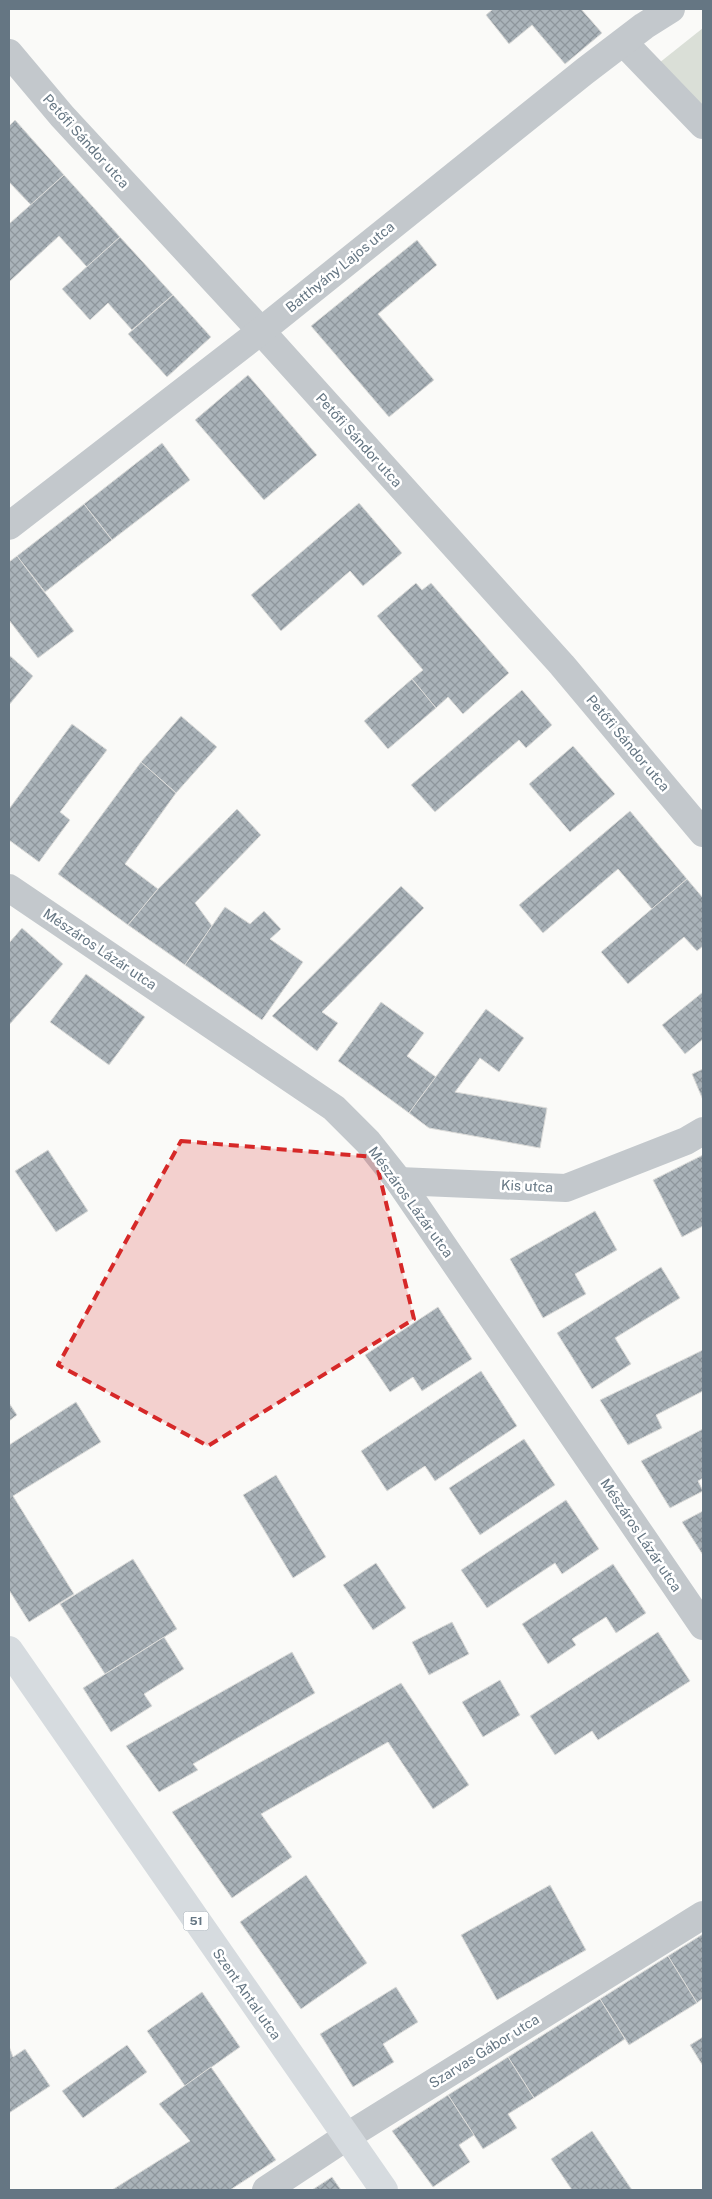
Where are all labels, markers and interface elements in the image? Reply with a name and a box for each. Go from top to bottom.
street label: Petőfi Sándor utca [40,91,132,191]
street label: Batthyány Lajos utca [283,218,397,316]
street label: Petőfi Sándor utca [313,390,405,490]
street label: Petőfi Sándor utca [583,692,673,794]
street label: Mészáros Lázár utca [40,905,160,993]
street label: Mészáros Lázár utca [365,1143,457,1261]
street label: Kis utca [501,1177,553,1195]
street label: Mészáros Lázár utca [597,1475,685,1595]
road number: 51 [184,1912,208,1930]
street label: Szent Antal utca [210,1945,284,2043]
street label: Szarvas Gábor utca [426,2011,542,2091]

